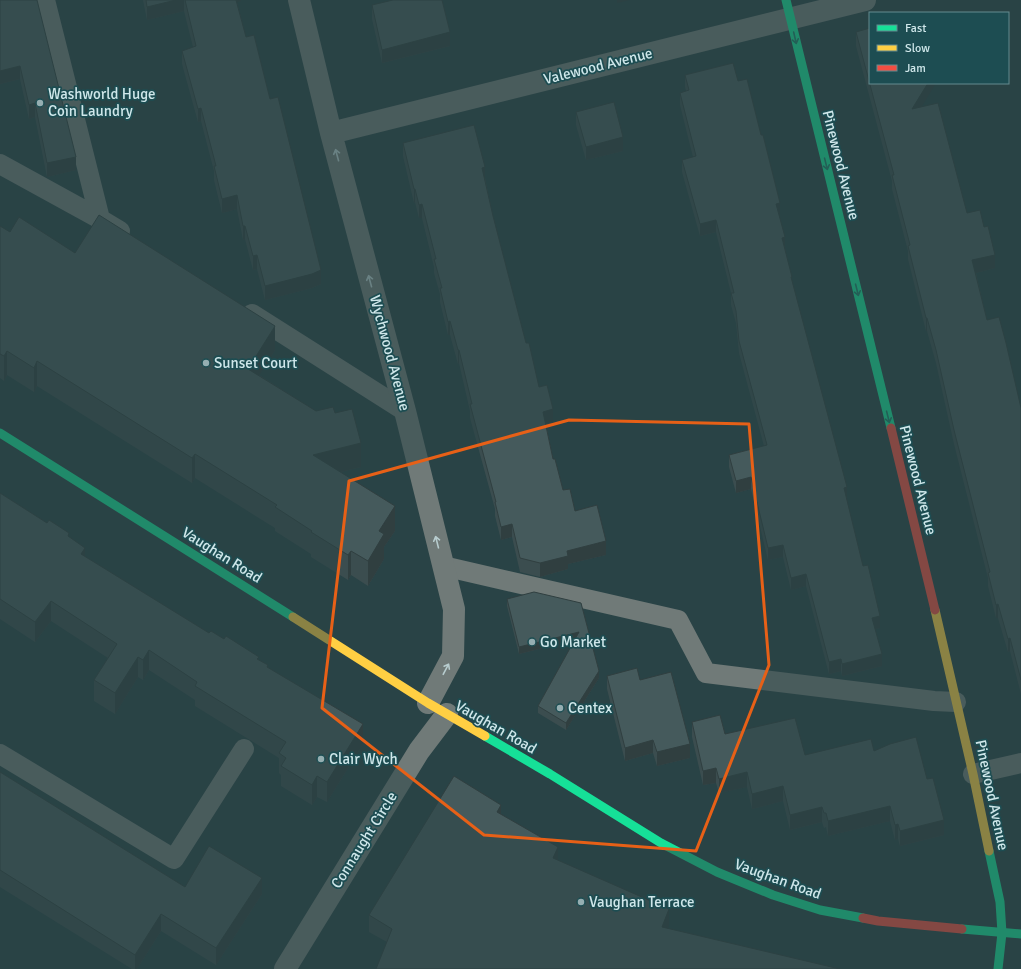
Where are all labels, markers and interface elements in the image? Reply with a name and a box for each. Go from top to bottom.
legend [869,12,1009,84]
text: Fast [905,21,926,36]
one-way arrow [792,31,800,44]
text: Slow [905,41,930,56]
street label: Valewood Avenue [542,44,654,88]
text: Jam [905,61,926,76]
place label: Washworld Huge Coin Laundry [48,85,156,120]
marker: Washworld Huge Coin Laundry [35,98,45,108]
street label: Pinewood Avenue [819,108,863,222]
one-way arrow [332,149,340,162]
one-way arrow [823,157,830,170]
one-way arrow [366,275,373,288]
one-way arrow [854,284,861,297]
street label: Wychwood Avenue [366,293,414,413]
place label: Sunset Court [214,354,297,372]
marker: Sunset Court [201,358,211,368]
one-way arrow [885,410,892,423]
street label: Pinewood Avenue [896,423,940,537]
street label: Vaughan Road [179,523,265,587]
one-way arrow [433,536,441,549]
place label: Go Market [540,633,606,651]
marker: Go Market [527,637,537,647]
one-way arrow [443,663,450,675]
street label: Vaughan Road [452,696,540,758]
place label: Centex [568,699,612,717]
marker: Centex [555,703,565,713]
street label: Pinewood Avenue [972,738,1012,852]
place label: Clair Wych [329,750,398,768]
marker: Clair Wych [316,754,326,764]
street label: Connaught Circle [327,788,401,892]
street label: Vaughan Road [732,855,824,903]
place label: Vaughan Terrace [589,893,695,911]
marker: Vaughan Terrace [576,897,586,907]

